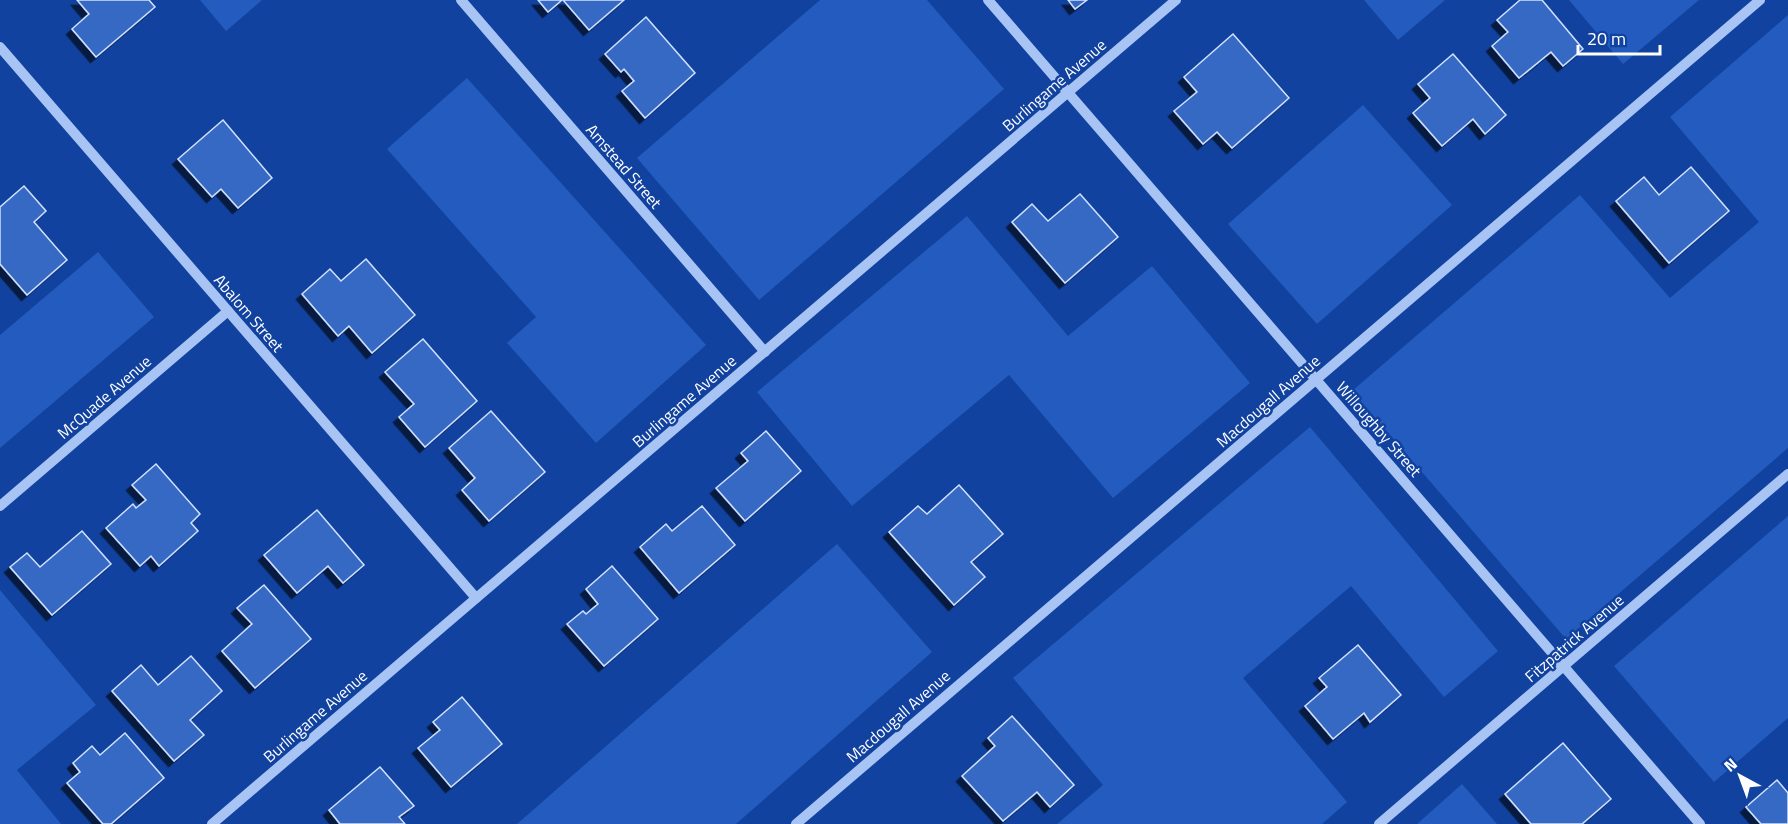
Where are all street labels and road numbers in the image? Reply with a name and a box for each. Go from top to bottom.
street label: Burlingame Avenue [997,33,1111,137]
street label: Amstead Street [580,118,668,214]
street label: Abalom Street [208,269,290,357]
street label: McQuade Avenue [52,349,156,445]
street label: Burlingame Avenue [627,349,741,453]
street label: Macdougall Avenue [1211,349,1325,453]
street label: Willoughby Street [1331,376,1428,482]
street label: Fitzpatrick Avenue [1519,588,1629,688]
street label: Burlingame Avenue [258,664,372,768]
street label: Macdougall Avenue [841,664,955,768]

